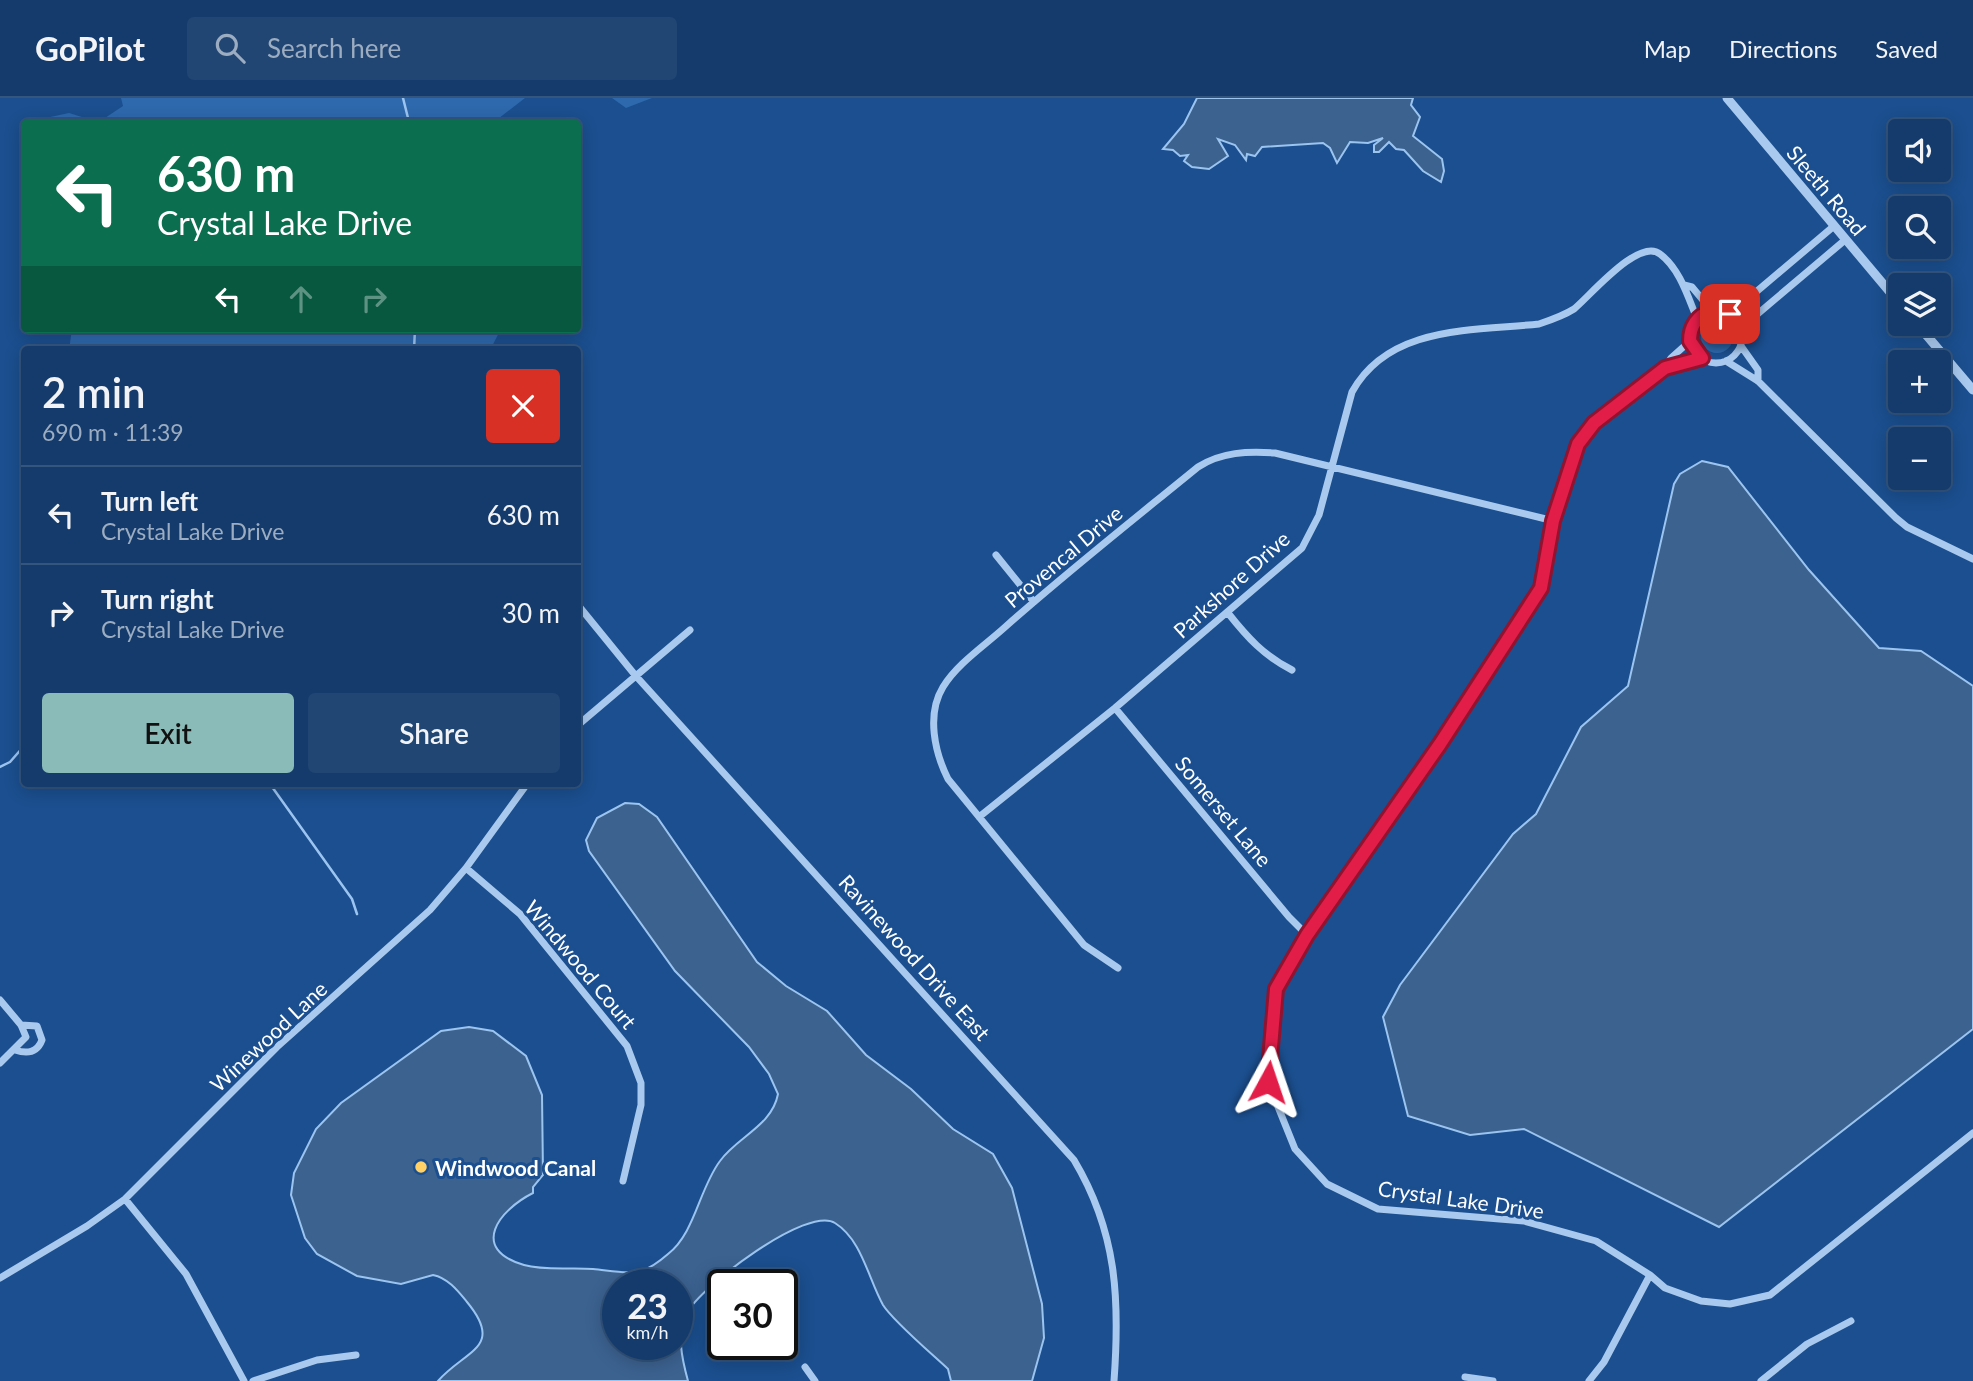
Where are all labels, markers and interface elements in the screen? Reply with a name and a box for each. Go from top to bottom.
search box [187,17,677,80]
text: GoPilot [35,28,145,68]
icon: search [211,29,249,67]
text: Search here [267,32,401,64]
text: Map [1644,34,1691,63]
text: Directions [1729,34,1837,63]
text: Saved [1875,34,1938,63]
map controls [1888,119,1951,490]
button: sound [1888,119,1951,182]
street label: Sleeth Road [1782,140,1872,240]
text: 630 m [157,144,295,202]
icon: left [42,147,133,238]
button: search [1888,196,1951,259]
text: Crystal Lake Drive [157,203,412,242]
button: layers [1888,273,1951,336]
icon: left [209,280,247,318]
icon: ahead [282,280,320,318]
icon: right [355,280,393,318]
pin [1700,284,1760,344]
icon: arrive [1711,295,1749,333]
button: + [1888,350,1951,413]
text: 2 min [42,367,146,417]
button: close [486,369,560,443]
text: 690 m · 11:39 [42,418,184,446]
button: − [1888,427,1951,490]
text: Turn left [101,485,198,517]
icon: left [42,496,80,534]
text: 630 m [487,499,560,531]
street label: Provencal Drive [999,500,1127,612]
text: Crystal Lake Drive [101,517,284,545]
street label: Parkshore Drive [1168,525,1294,643]
text: Turn right [101,583,214,615]
icon: right [42,594,80,632]
text: 30 m [502,597,560,629]
text: Crystal Lake Drive [101,615,284,643]
button: Exit [42,693,294,773]
button: Share [308,693,560,773]
street label: Somerset Lane [1171,751,1277,871]
street label: Ravinewood Drive East [834,869,996,1045]
street label: Windwood Court [520,895,642,1034]
street label: Winewood Lane [204,975,332,1097]
position arrow [1231,1045,1305,1119]
place label: Windwood Canal [435,1155,596,1180]
marker: Windwood Canal [413,1159,429,1175]
street label: Crystal Lake Drive [1376,1175,1546,1223]
speed limit sign: 30 [707,1269,798,1360]
text: 23 [627,1284,668,1326]
text: km/h [626,1321,669,1343]

